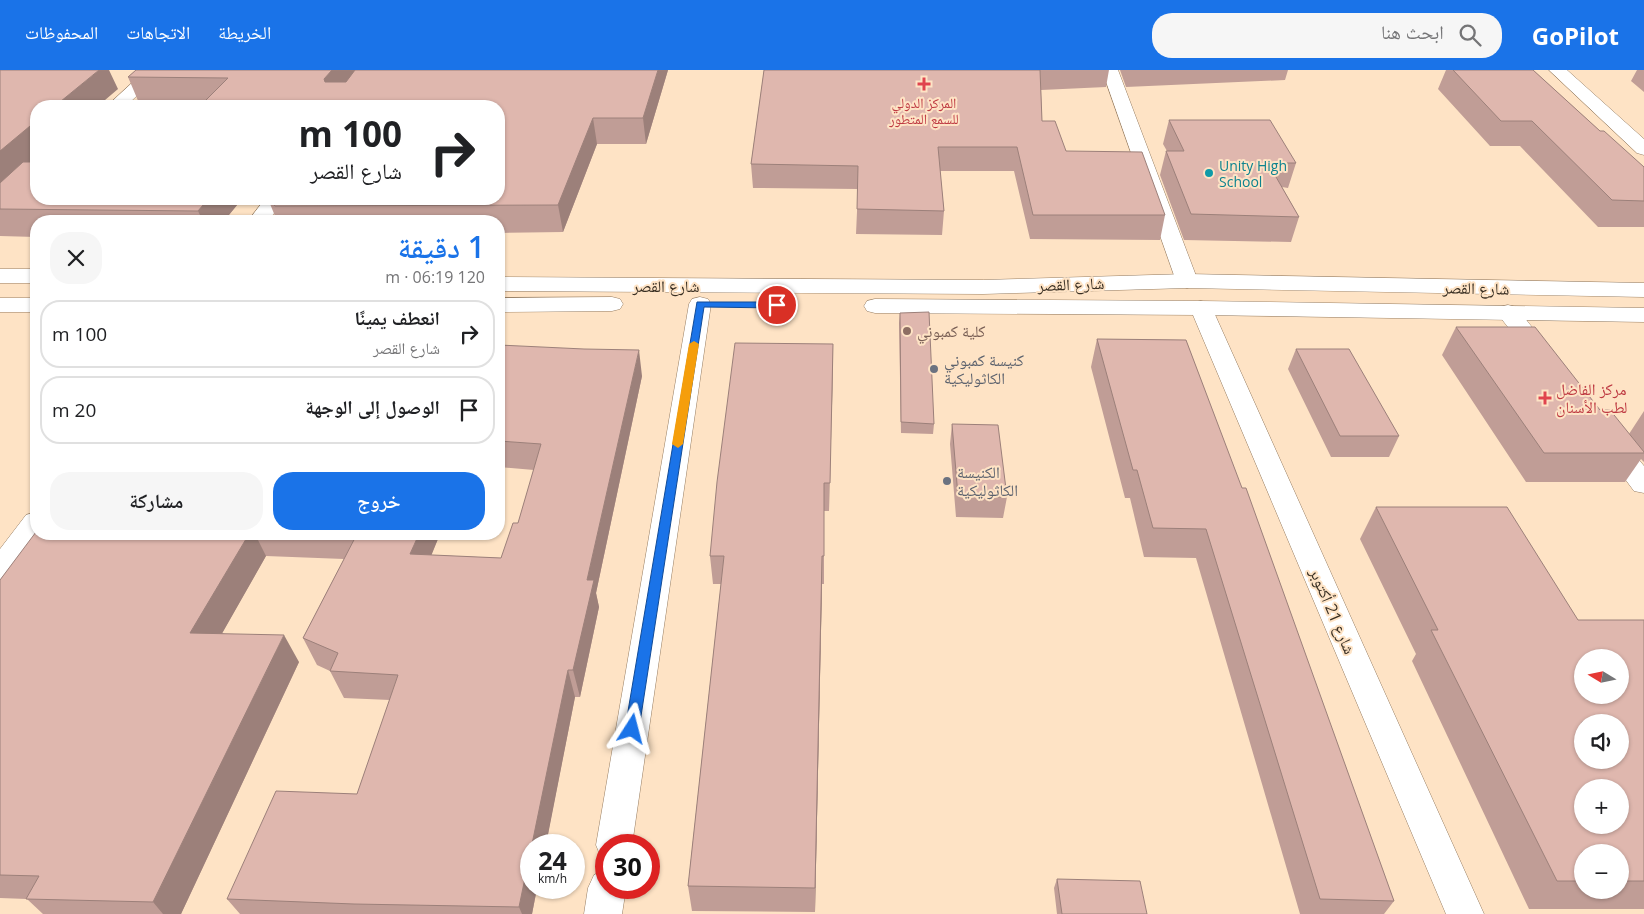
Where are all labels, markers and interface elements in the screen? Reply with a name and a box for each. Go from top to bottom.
search box [1152,13,1502,58]
text: ابحث هنا [1381,19,1444,45]
text: GoPilot [1532,19,1619,52]
text: المحفوظات [25,20,98,44]
text: الاتجاهات [126,20,190,44]
text: الخريطة [218,20,271,44]
icon: search [1456,21,1484,49]
marker: المركز الدولي للسمع المتطور [917,77,931,91]
place label: المركز الدولي للسمع المتطور [888,93,959,129]
text: 100 m [298,110,402,157]
icon: right [420,120,485,185]
text: شارع القصر [310,155,402,185]
place label: Unity High School [1219,156,1287,191]
marker: Unity High School [1203,167,1215,179]
text: 1 دقيقة [398,226,485,267]
button: close [50,232,102,284]
text: 120 m · 06:19 [385,266,485,288]
street label: شارع القصر [1036,272,1105,296]
street label: شارع القصر [632,275,699,297]
street label: شارع القصر [1441,276,1510,300]
pin [756,284,798,326]
icon: arrive [763,291,791,319]
text: انعطف يمينًا [354,305,440,331]
icon: right [455,320,483,348]
place label: كلية كمبوني [917,320,986,344]
text: 100 m [52,321,107,347]
marker: كلية كمبوني [901,325,913,337]
text: شارع القصر [373,337,440,359]
place label: كنيسة كمبوني الكاثوليكية [944,349,1024,389]
marker: كنيسة كمبوني الكاثوليكية [928,363,940,375]
place label: مركز الفاضل لطب الأسنان [1556,378,1627,418]
marker: مركز الفاضل لطب الأسنان [1538,391,1552,405]
text: الوصول إلى الوجهة [305,394,440,420]
icon: arrive [455,396,483,424]
text: 20 m [52,397,96,423]
place label: الكنيسة الكاثوليكية [957,461,1018,501]
button: مشاركة [50,472,263,530]
button: خروج [273,472,485,530]
marker: الكنيسة الكاثوليكية [941,475,953,487]
street label: شارع 21 أكتوبر [1305,564,1361,657]
north arrow [1574,649,1629,704]
map controls [1574,649,1629,899]
position arrow [605,702,657,754]
button: sound [1574,714,1629,769]
button: + [1574,779,1629,834]
speed limit sign: 30 [595,834,660,899]
text: 24 [538,843,567,877]
button: − [1574,844,1629,899]
text: km/h [538,870,567,887]

